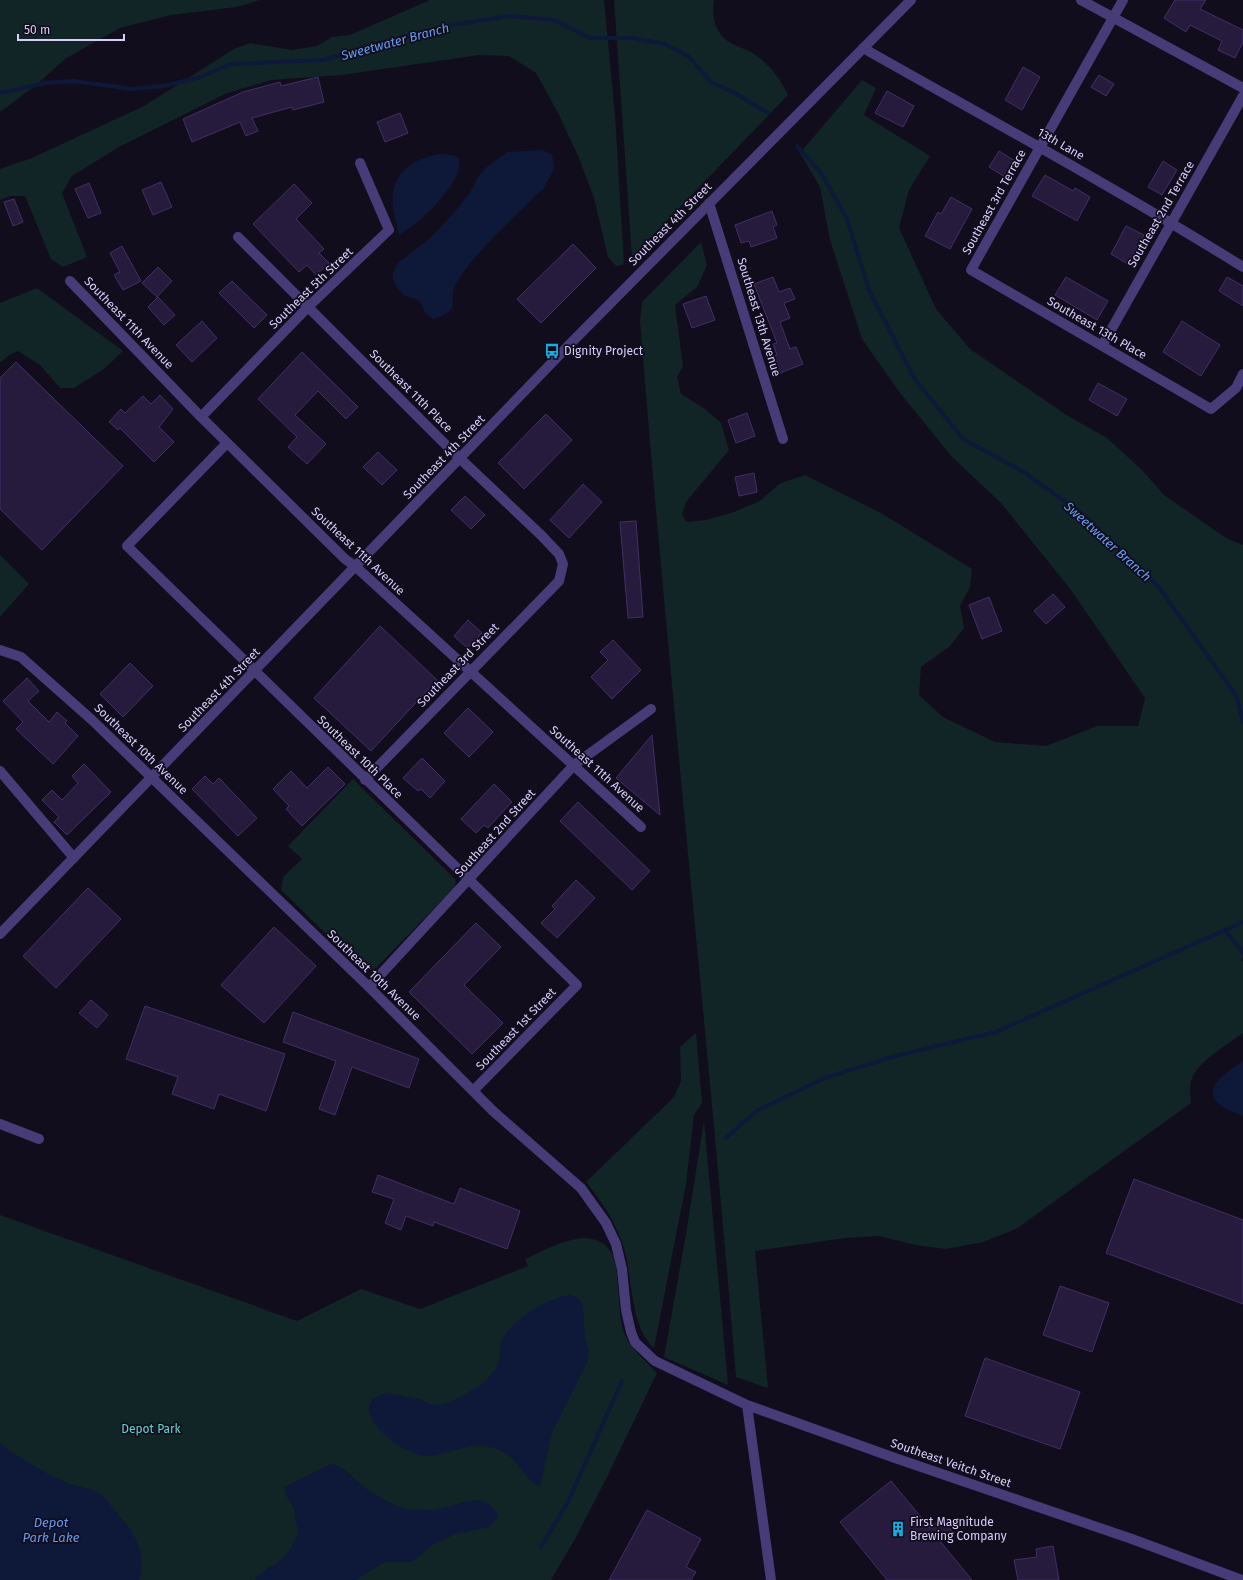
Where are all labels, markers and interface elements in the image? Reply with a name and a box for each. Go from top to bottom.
scale bar [18,16,124,42]
water label: Sweetwater Branch [338,20,451,63]
text: 50 m [24,23,50,37]
street label: 13th Lane [1035,125,1087,163]
street label: Southeast 3rd Terrace [959,147,1029,257]
street label: Southeast 2nd Terrace [1125,158,1197,270]
street label: Southeast 4th Street [626,179,715,268]
street label: Southeast 5th Street [266,244,356,332]
street label: Southeast 13th Avenue [734,256,784,378]
street label: Southeast 11th Avenue [81,274,177,372]
street label: Southeast 13th Place [1045,294,1149,362]
bus stop icon: Dignity Project [543,342,561,360]
place label: Dignity Project [564,344,644,358]
street label: Southeast 11th Place [367,347,455,435]
street label: Southeast 4th Street [400,412,488,502]
water label: Sweetwater Branch [1061,498,1154,584]
street label: Southeast 11th Avenue [308,504,408,598]
street label: Southeast 3rd Street [414,620,502,710]
street label: Southeast 4th Street [175,645,263,735]
street label: Southeast 10th Avenue [91,701,191,797]
street label: Southeast 10th Place [314,713,406,801]
street label: Southeast 11th Avenue [547,723,647,815]
street label: Southeast 2nd Street [452,786,539,880]
street label: Southeast 10th Avenue [324,927,424,1023]
street label: Southeast 1st Street [473,985,559,1073]
park label: Depot Park [121,1422,182,1436]
street label: Southeast Veitch Street [889,1436,1014,1490]
water label: Depot Park Lake [22,1515,80,1545]
place label: First Magnitude Brewing Company [910,1515,1007,1543]
building icon: First Magnitude Brewing Company [889,1520,907,1538]

